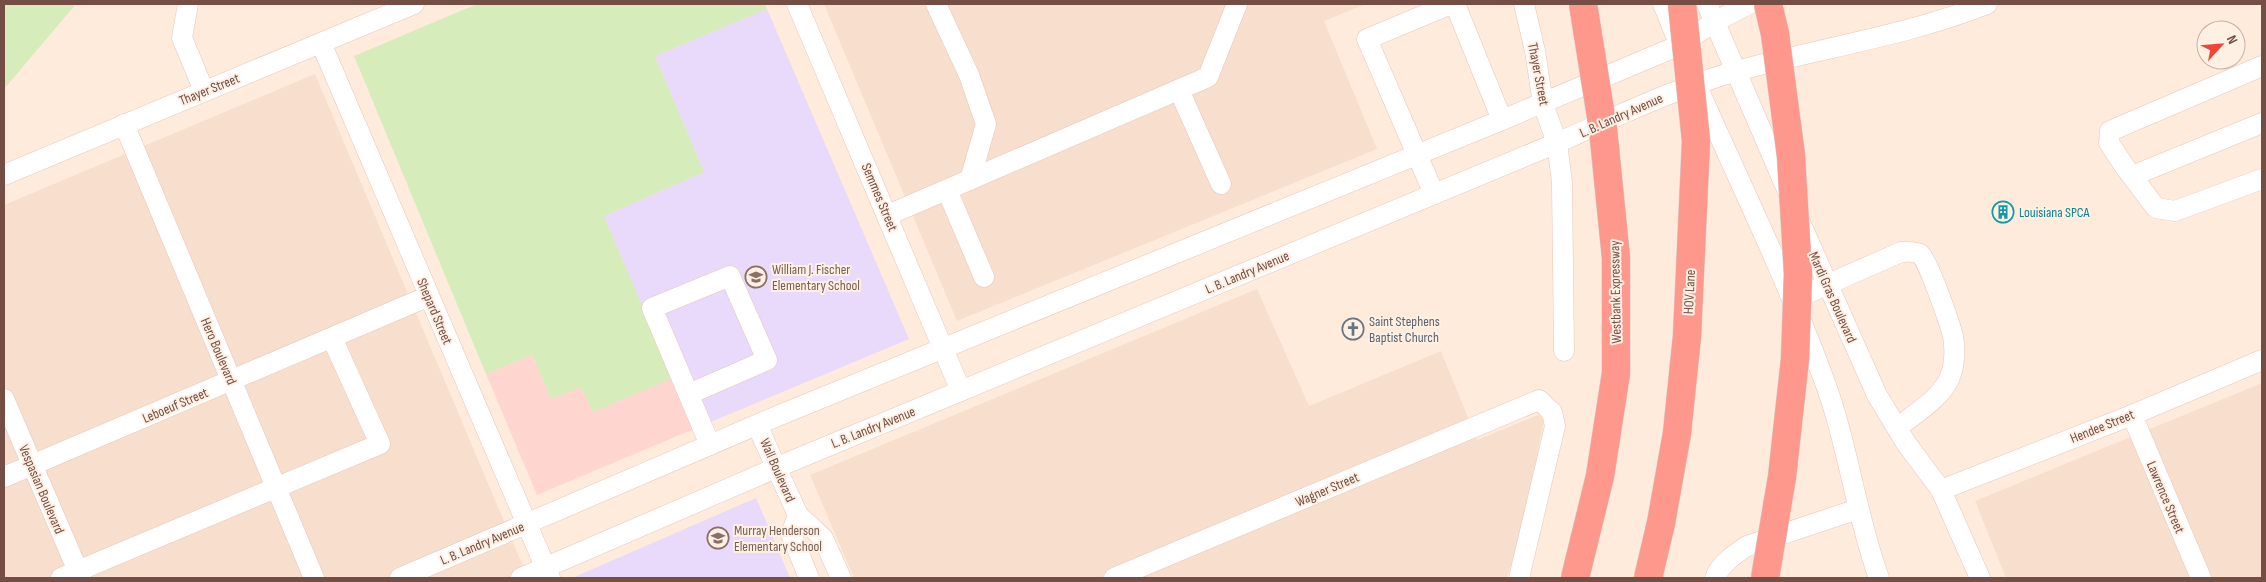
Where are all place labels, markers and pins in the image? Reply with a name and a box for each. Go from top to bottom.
building icon: Louisiana SPCA [1991,200,2015,224]
place label: Louisiana SPCA [2019,204,2091,221]
place label: William J. Fischer Elementary School [772,261,860,294]
school or university icon: William J. Fischer Elementary School [744,265,768,289]
place label: Saint Stephens Baptist Church [1369,313,1440,346]
church icon: Saint Stephens Baptist Church [1341,317,1365,341]
place label: Murray Henderson Elementary School [734,522,822,555]
school or university icon: Murray Henderson Elementary School [706,526,730,550]

